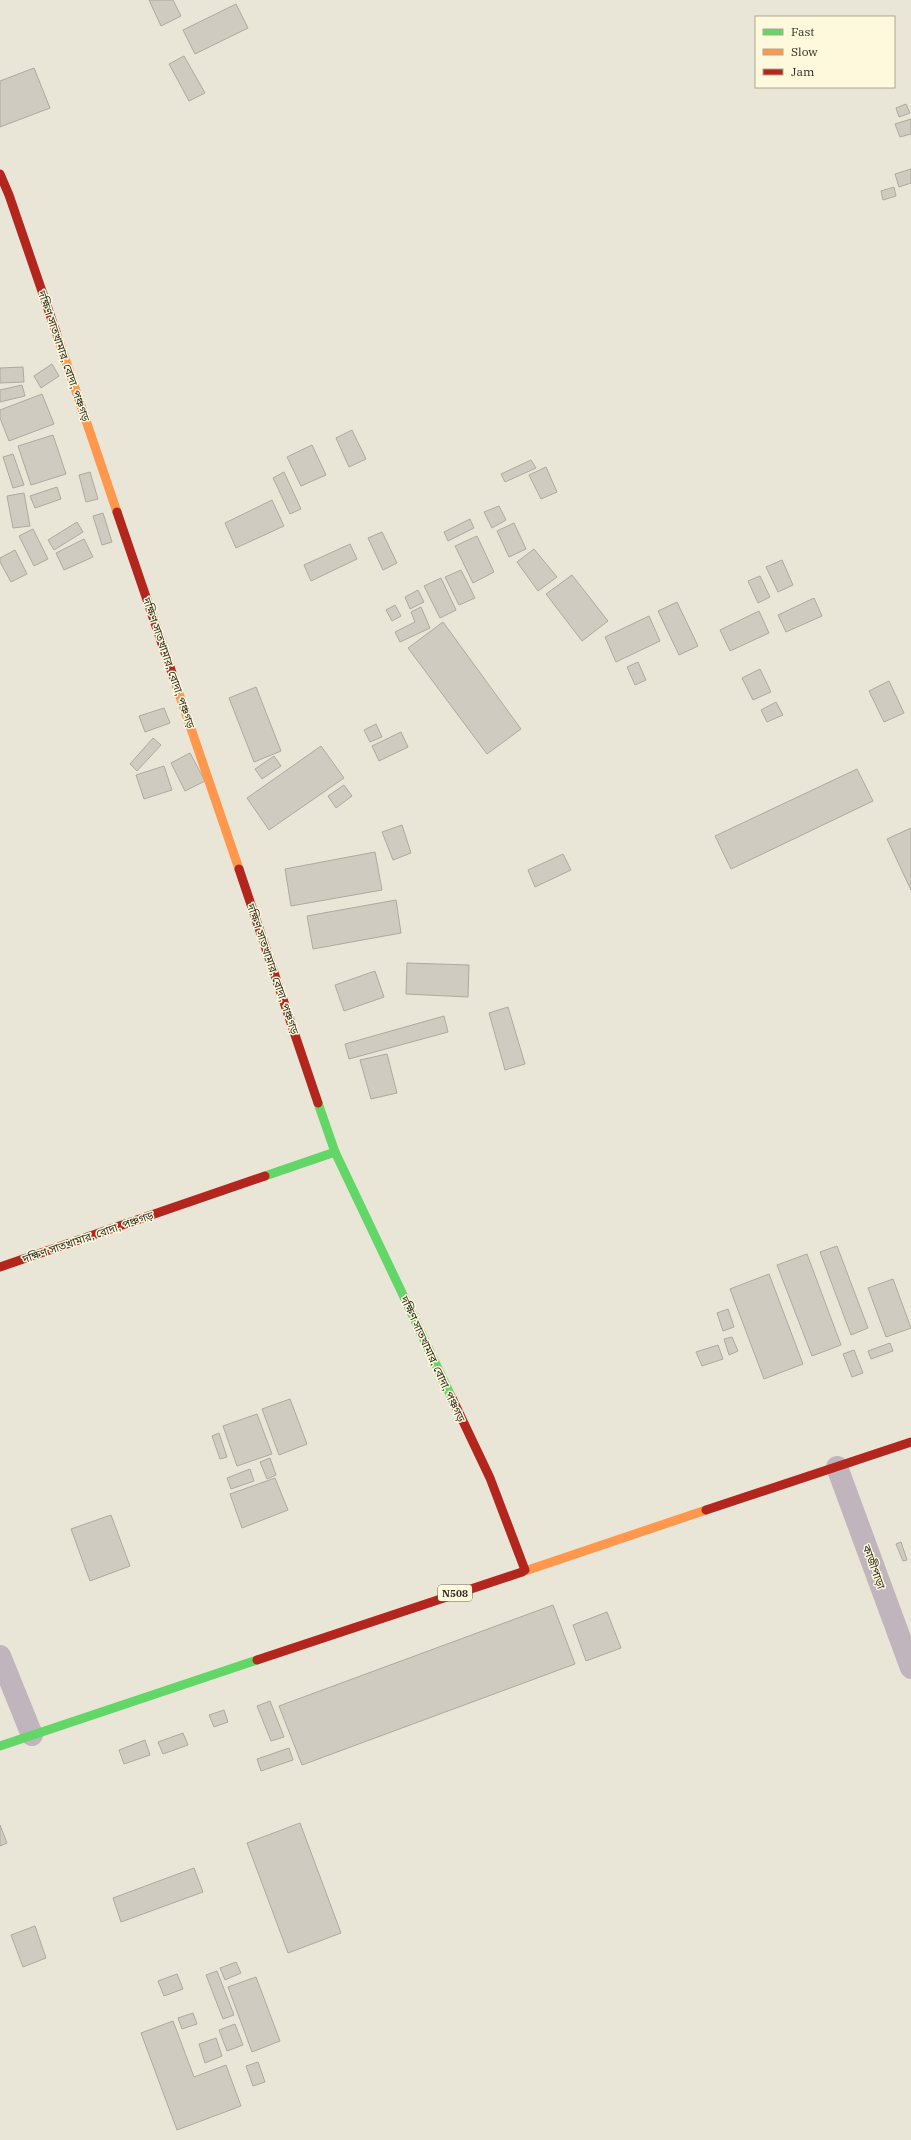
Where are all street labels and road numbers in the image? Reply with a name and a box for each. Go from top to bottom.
street label: দক্ষিণ সাতখামার, বোদা, পঞ্চগড় [35,288,93,423]
street label: দক্ষিণ সাতখামার, বোদা, পঞ্চগড় [140,595,198,730]
street label: দক্ষিণ সাতখামার, বোদা, পঞ্চগড় [244,901,302,1036]
street label: দক্ষিণ সাতখামার, বোদা, পঞ্চগড় [20,1208,155,1266]
street label: দক্ষিণ সাতখামার, বোদা, পঞ্চগড় [397,1293,468,1424]
street label: কাজীপাড়া [859,1542,889,1592]
road number: N508 [438,1585,472,1601]

